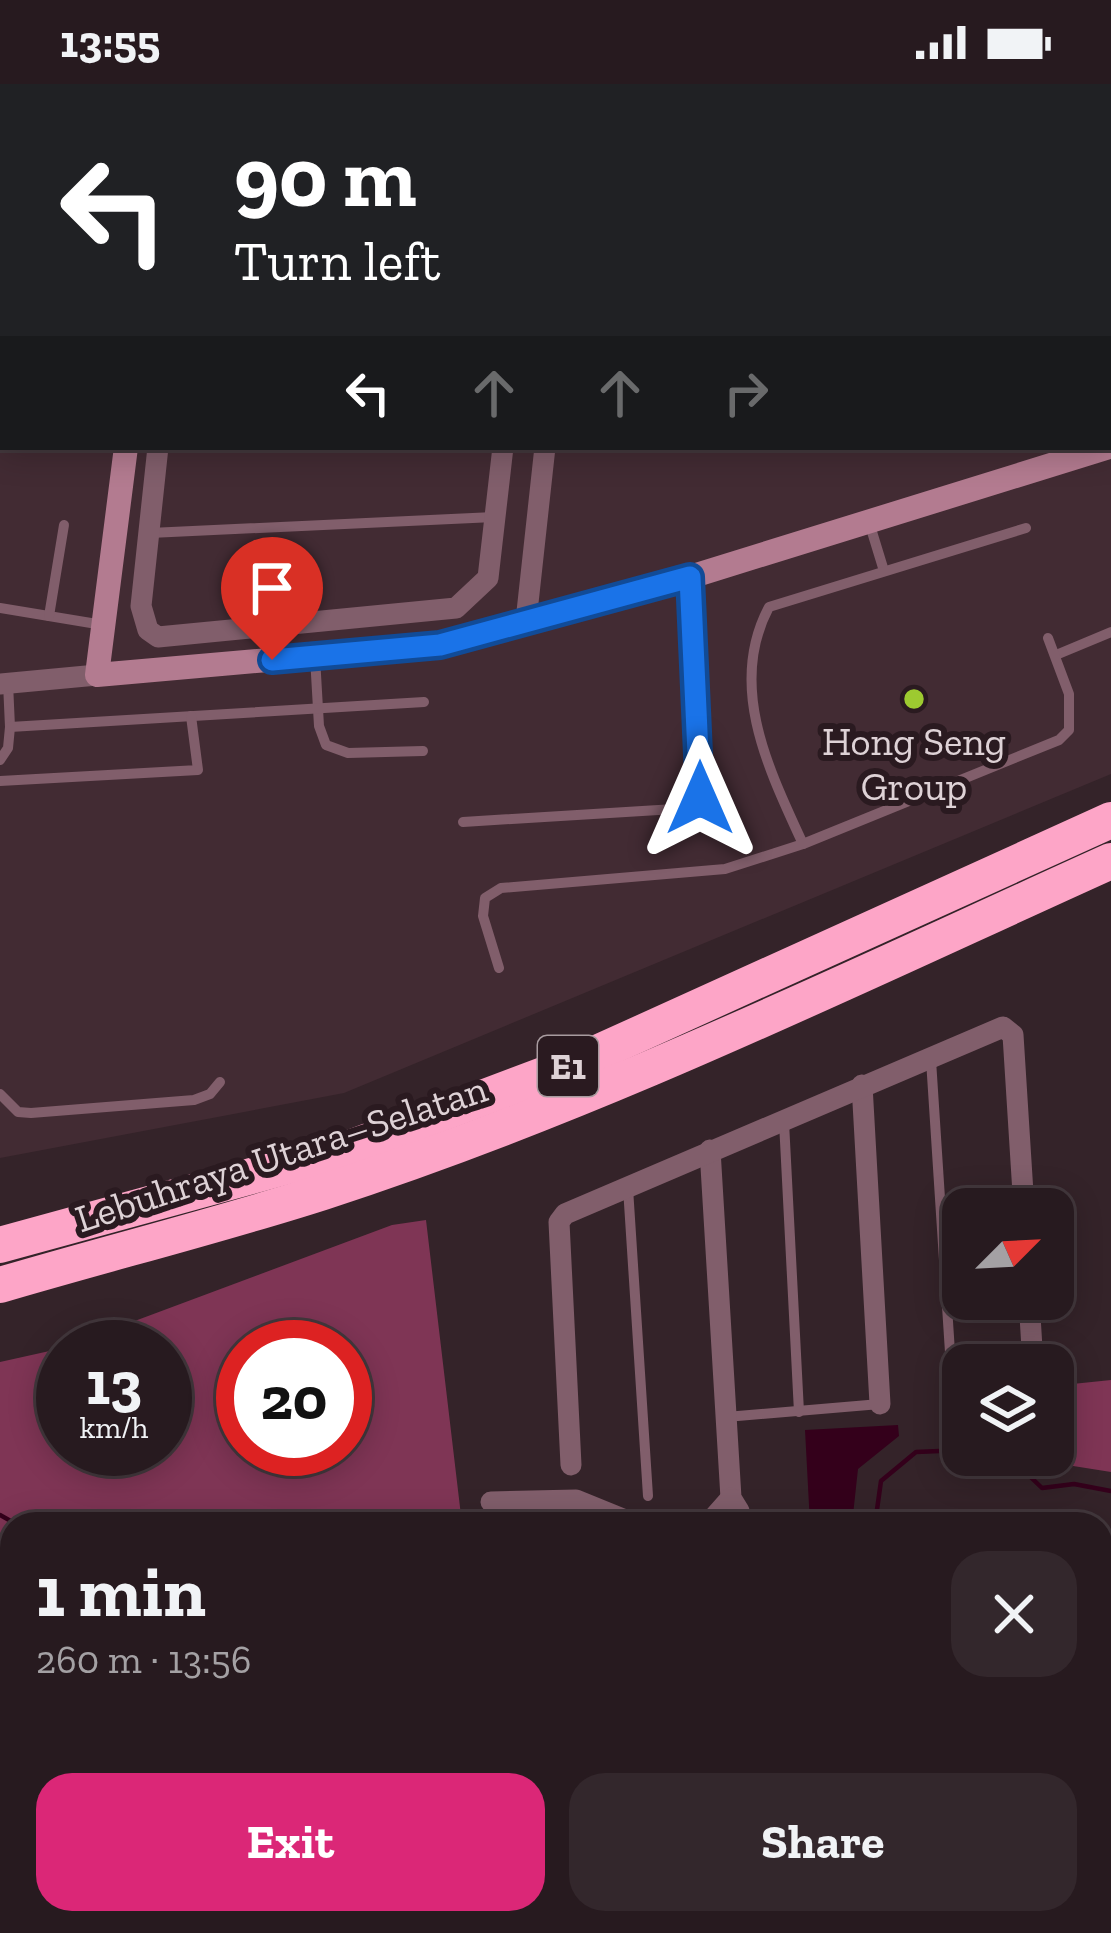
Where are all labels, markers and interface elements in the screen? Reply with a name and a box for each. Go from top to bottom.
text: 13:55 [60,15,160,69]
text: 90 m [234,127,417,228]
icon: left [36,132,192,288]
text: Turn left [234,229,441,294]
icon: left [335,360,401,426]
icon: ahead [461,360,527,426]
icon: ahead [587,360,653,426]
icon: right [713,360,779,426]
pin [221,537,323,660]
icon: arrive [239,555,305,621]
marker: Hong Seng Group [901,686,927,712]
place label: Hong Seng Group [822,718,1006,810]
position arrow [637,735,763,861]
road number: E1 [538,1036,598,1096]
street label: Lebuhraya Utara–Selatan [69,1065,493,1242]
north arrow [942,1188,1074,1320]
map controls [942,1188,1074,1476]
speed limit sign: 20 [216,1320,372,1476]
button: layers [942,1344,1074,1476]
text: 13 [86,1347,142,1419]
text: km/h [80,1410,148,1446]
text: 1 min [36,1548,206,1634]
button: close [951,1551,1077,1677]
text: 260 m · 13:56 [36,1636,252,1683]
button: Exit [36,1773,545,1911]
button: Share [569,1773,1077,1911]

